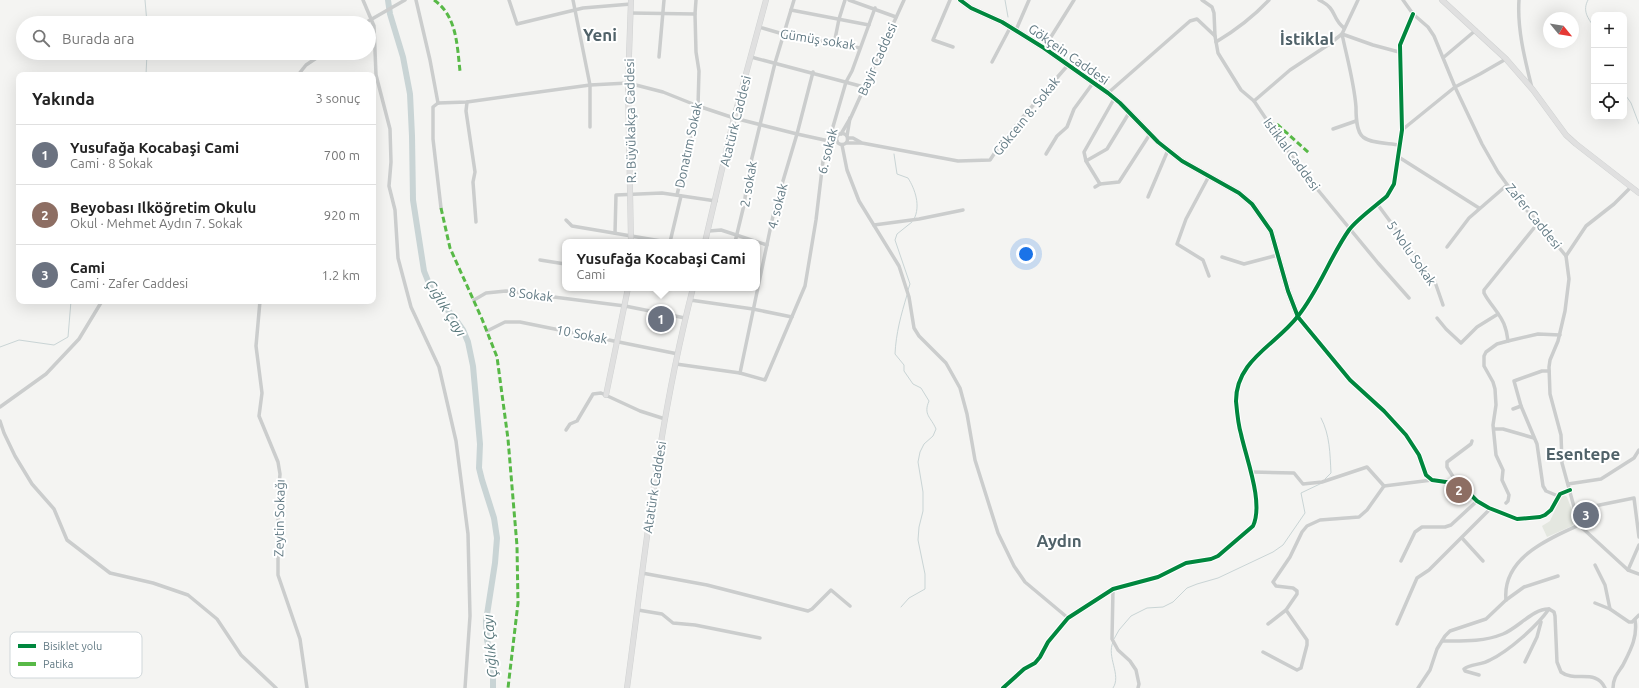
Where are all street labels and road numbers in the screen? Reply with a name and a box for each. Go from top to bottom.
street label: Bayir Caddesi [855,20,899,98]
street label: Gökçein Caddesi [1026,21,1112,87]
street label: Gümüş sokak [779,26,857,52]
street label: R. Büyükakça Caddesi [622,58,638,184]
street label: Atatürk Caddesi [717,74,753,168]
street label: Gökceın 8. Sokak [990,74,1062,158]
street label: Donatım Sokak [672,100,704,189]
street label: Istiklal Caddesi [1261,115,1323,193]
street label: 6. sokak [815,126,840,175]
street label: 2. sokak [737,159,759,208]
street label: 4. sokak [765,181,790,230]
street label: Zafer Caddesi [1503,181,1565,251]
street label: 5 Nolu Sokak [1385,218,1440,288]
street label: 8 Sokak [508,284,554,304]
street label: 10 Sokak [555,322,609,346]
street label: Atatürk Caddesi [640,440,668,534]
street label: Zeytin Sokağı [271,479,287,557]

